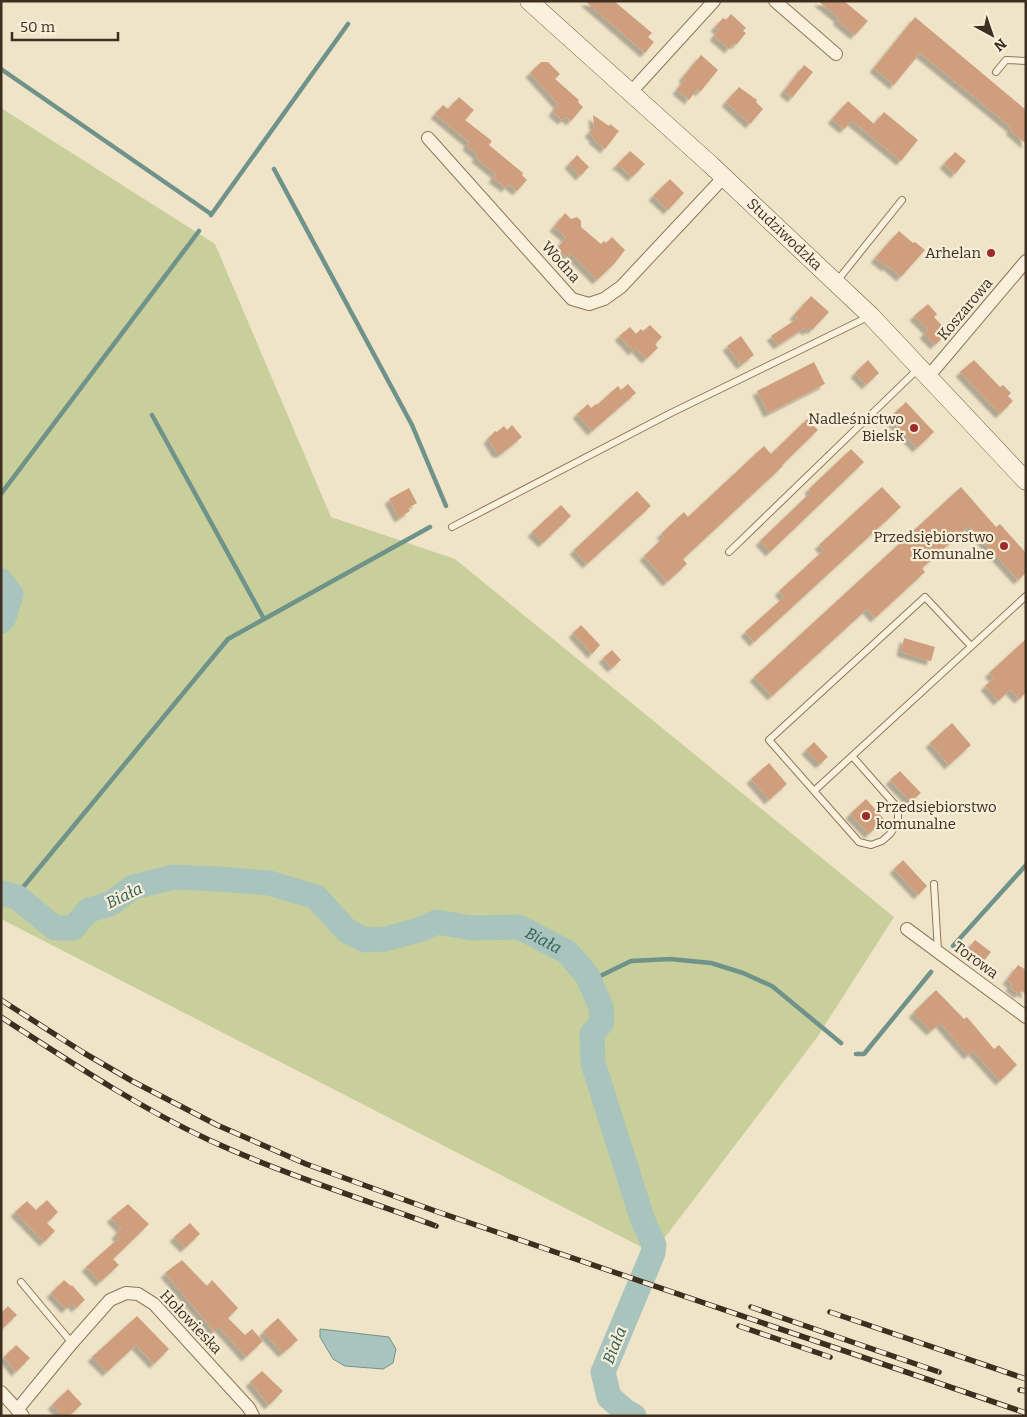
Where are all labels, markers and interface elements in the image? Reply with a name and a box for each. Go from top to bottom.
scale bar [12,10,119,42]
north arrow [967,10,1017,60]
text: 50 m [20,18,56,36]
text: N [990,35,1010,55]
street label: Studziwodzka [743,195,826,274]
street label: Wodna [538,238,584,286]
place label: Arhelan [925,244,982,262]
marker: Arhelan [985,247,997,259]
street label: Koszarowa [934,274,996,344]
place label: Nadleśnictwo Bielsk [808,410,904,445]
marker: Nadleśnictwo Bielsk [908,422,920,434]
place label: Przedsiębiorstwo Komunalne [873,528,994,563]
marker: Przedsiębiorstwo Komunalne [998,540,1010,552]
place label: Przedsiębiorstwo komunalne [876,798,997,833]
marker: Przedsiębiorstwo komunalne [860,810,872,822]
water label: Biała [103,879,146,912]
water label: Biała [522,923,565,958]
street label: Torowa [950,938,1002,982]
street label: Hołowieska [156,1286,226,1358]
water label: Biała [599,1324,630,1366]

